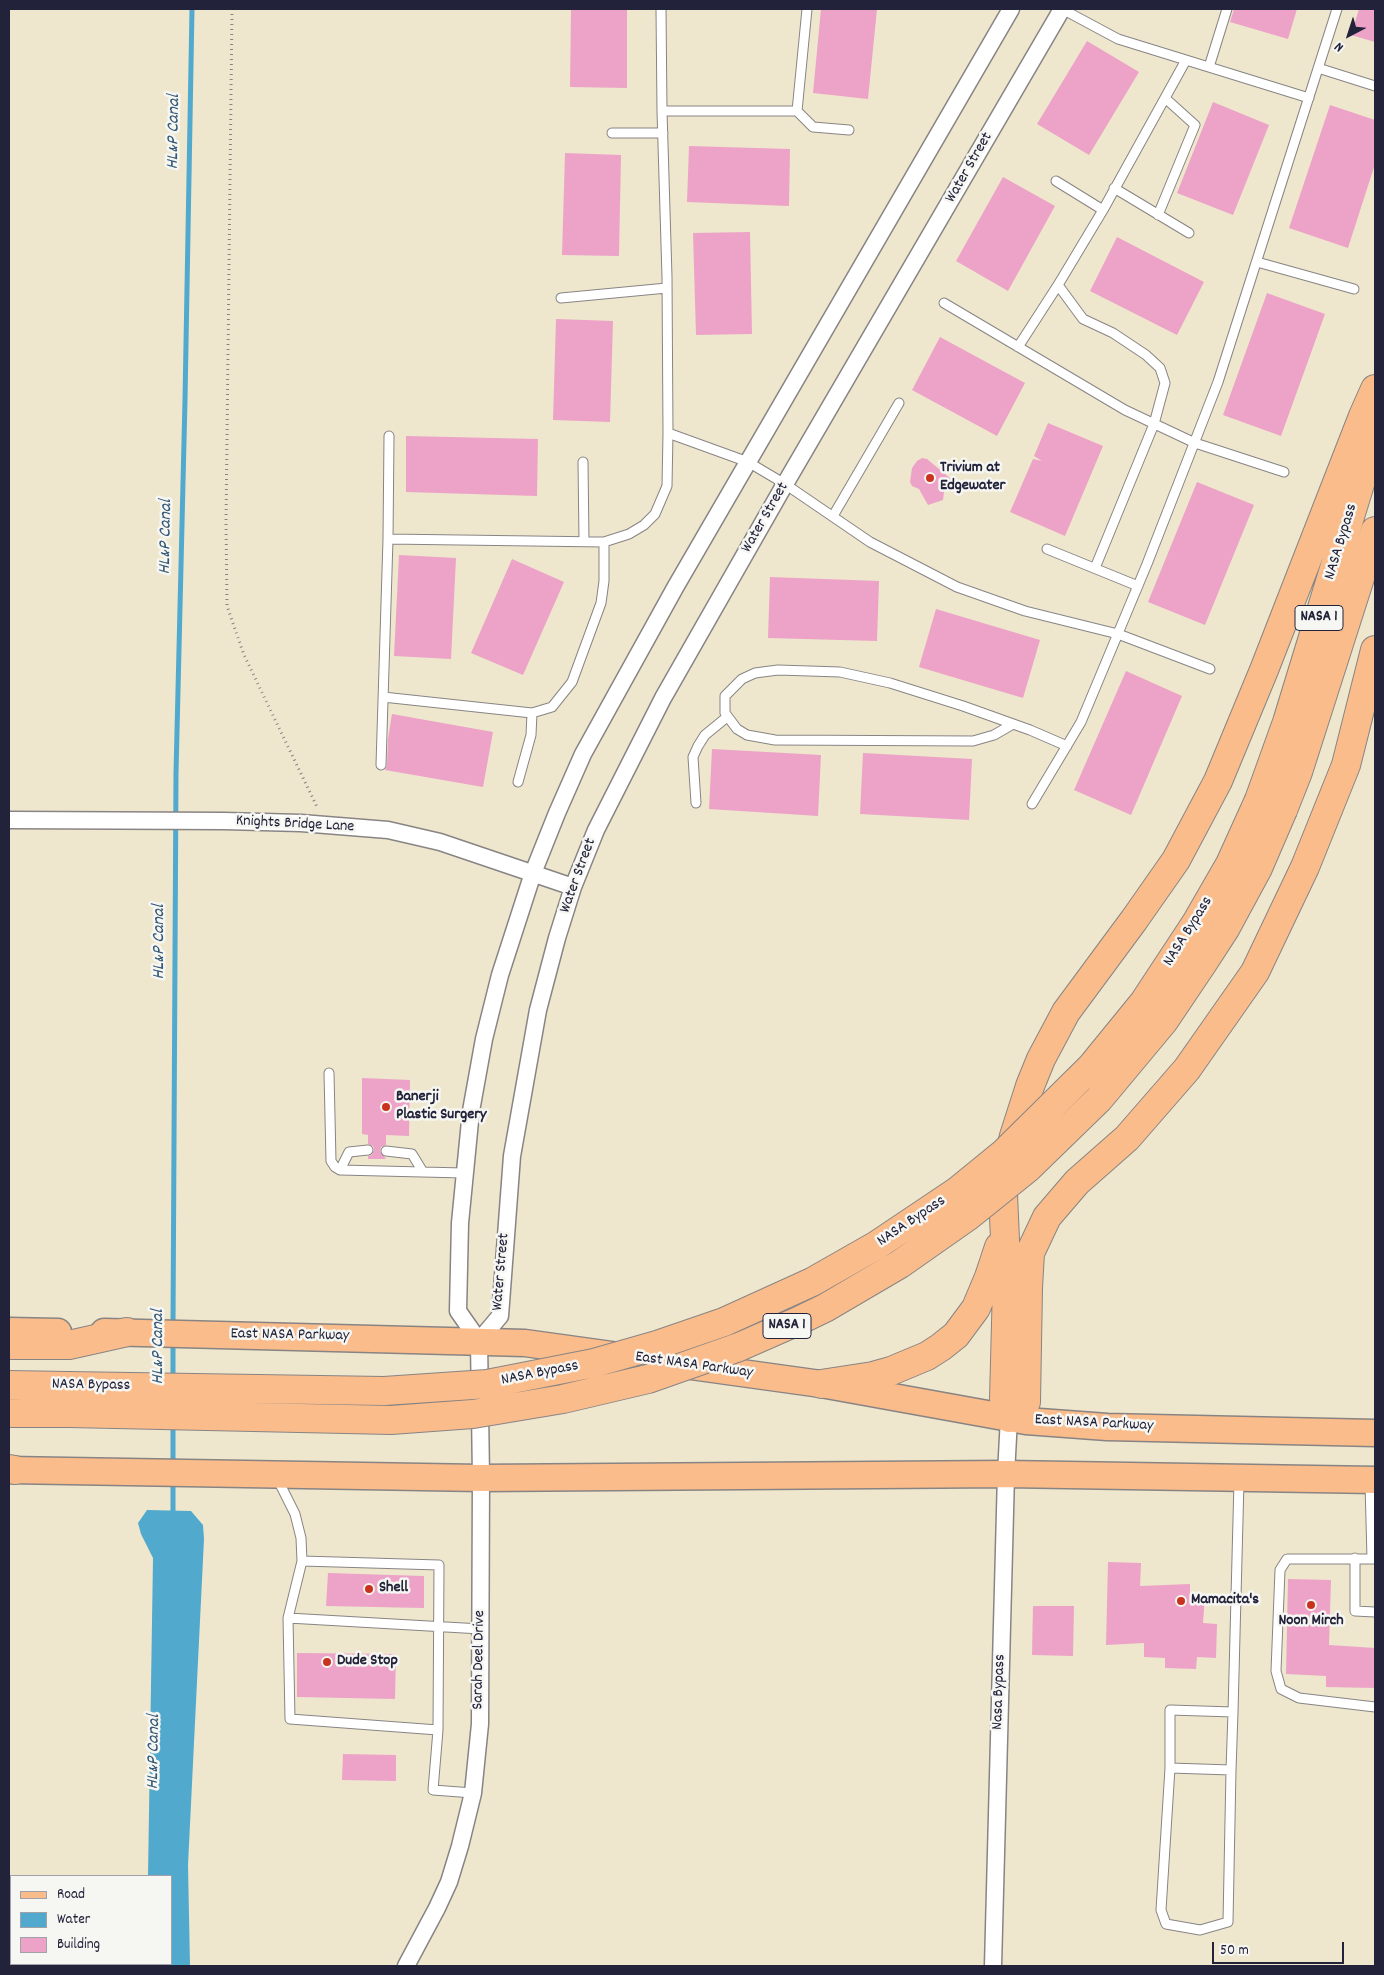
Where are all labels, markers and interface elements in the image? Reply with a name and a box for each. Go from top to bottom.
north arrow [1324,10,1374,60]
text: N [1330,37,1348,56]
water label: HL&P Canal [164,94,186,170]
street label: Water Street [942,129,998,207]
place label: Trivium at Edgewater [940,459,1006,497]
marker: Trivium at Edgewater [924,472,936,484]
street label: Water Street [738,479,794,557]
water label: HL&P Canal [156,499,178,575]
street label: NASA Bypass [1321,502,1363,582]
road number: NASA 1 [1295,606,1343,630]
street label: Knights Bridge Lane [235,812,355,838]
street label: Water Street [557,836,601,916]
street label: NASA Bypass [1160,894,1218,970]
water label: HL&P Canal [150,904,172,980]
place label: Banerji Plastic Surgery [396,1088,487,1126]
marker: Banerji Plastic Surgery [380,1101,392,1113]
street label: NASA Bypass [874,1192,950,1252]
street label: Water Street [489,1232,515,1312]
water label: HL&P Canal [149,1309,171,1385]
road number: NASA 1 [763,1314,811,1338]
street label: East NASA Parkway [230,1325,350,1347]
street label: East NASA Parkway [634,1348,754,1384]
street label: NASA Bypass [500,1357,580,1391]
street label: NASA Bypass [52,1376,130,1396]
street label: East NASA Parkway [1034,1411,1154,1437]
place label: Shell [379,1579,408,1599]
marker: Shell [363,1583,375,1595]
place label: Mamacita's [1191,1591,1259,1611]
marker: Mamacita's [1175,1595,1187,1607]
marker: Noon Mirch [1305,1599,1317,1611]
street label: Sarah Deel Drive [470,1610,490,1710]
place label: Noon Mirch [1278,1612,1344,1632]
place label: Dude Stop [337,1652,398,1672]
street label: Nasa Bypass [989,1654,1011,1730]
marker: Dude Stop [321,1656,333,1668]
water label: HL&P Canal [144,1714,166,1790]
legend [10,1875,172,1965]
text: Road [57,1884,85,1906]
text: Water [57,1909,90,1931]
scale bar [1214,1932,1346,1964]
text: Building [57,1934,100,1956]
text: 50 m [1220,1940,1249,1962]

